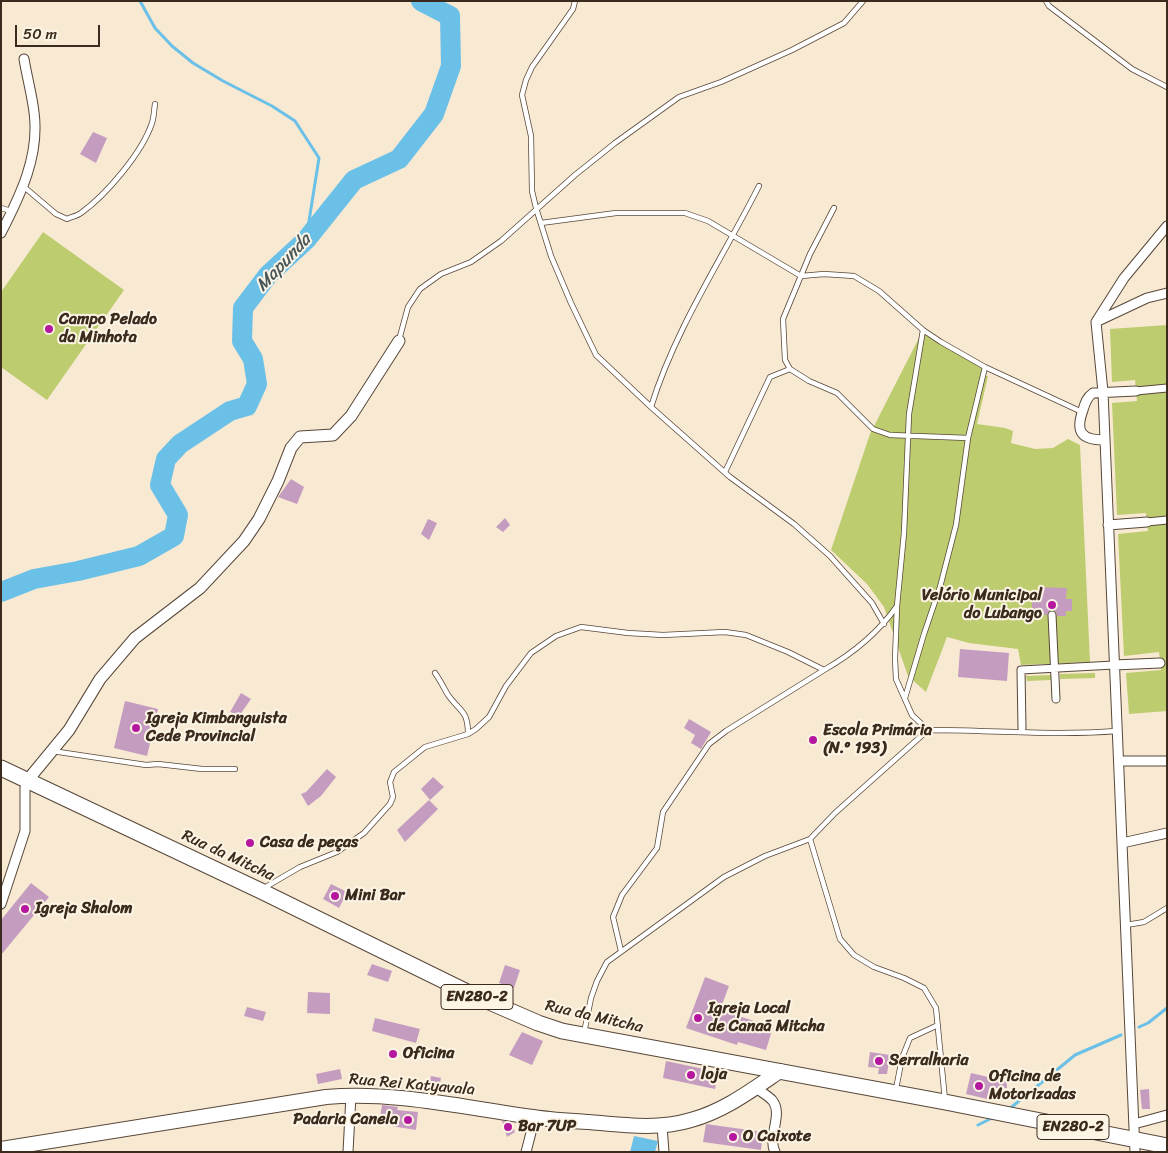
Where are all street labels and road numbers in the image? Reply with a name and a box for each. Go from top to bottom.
street label: Rua da Mitcha [179,826,277,886]
road number: EN280-2 [441,984,513,1010]
street label: Rua da Mitcha [543,996,645,1038]
street label: Rua Rei Katyavala [348,1070,476,1100]
road number: EN280-2 [1037,1114,1109,1140]

